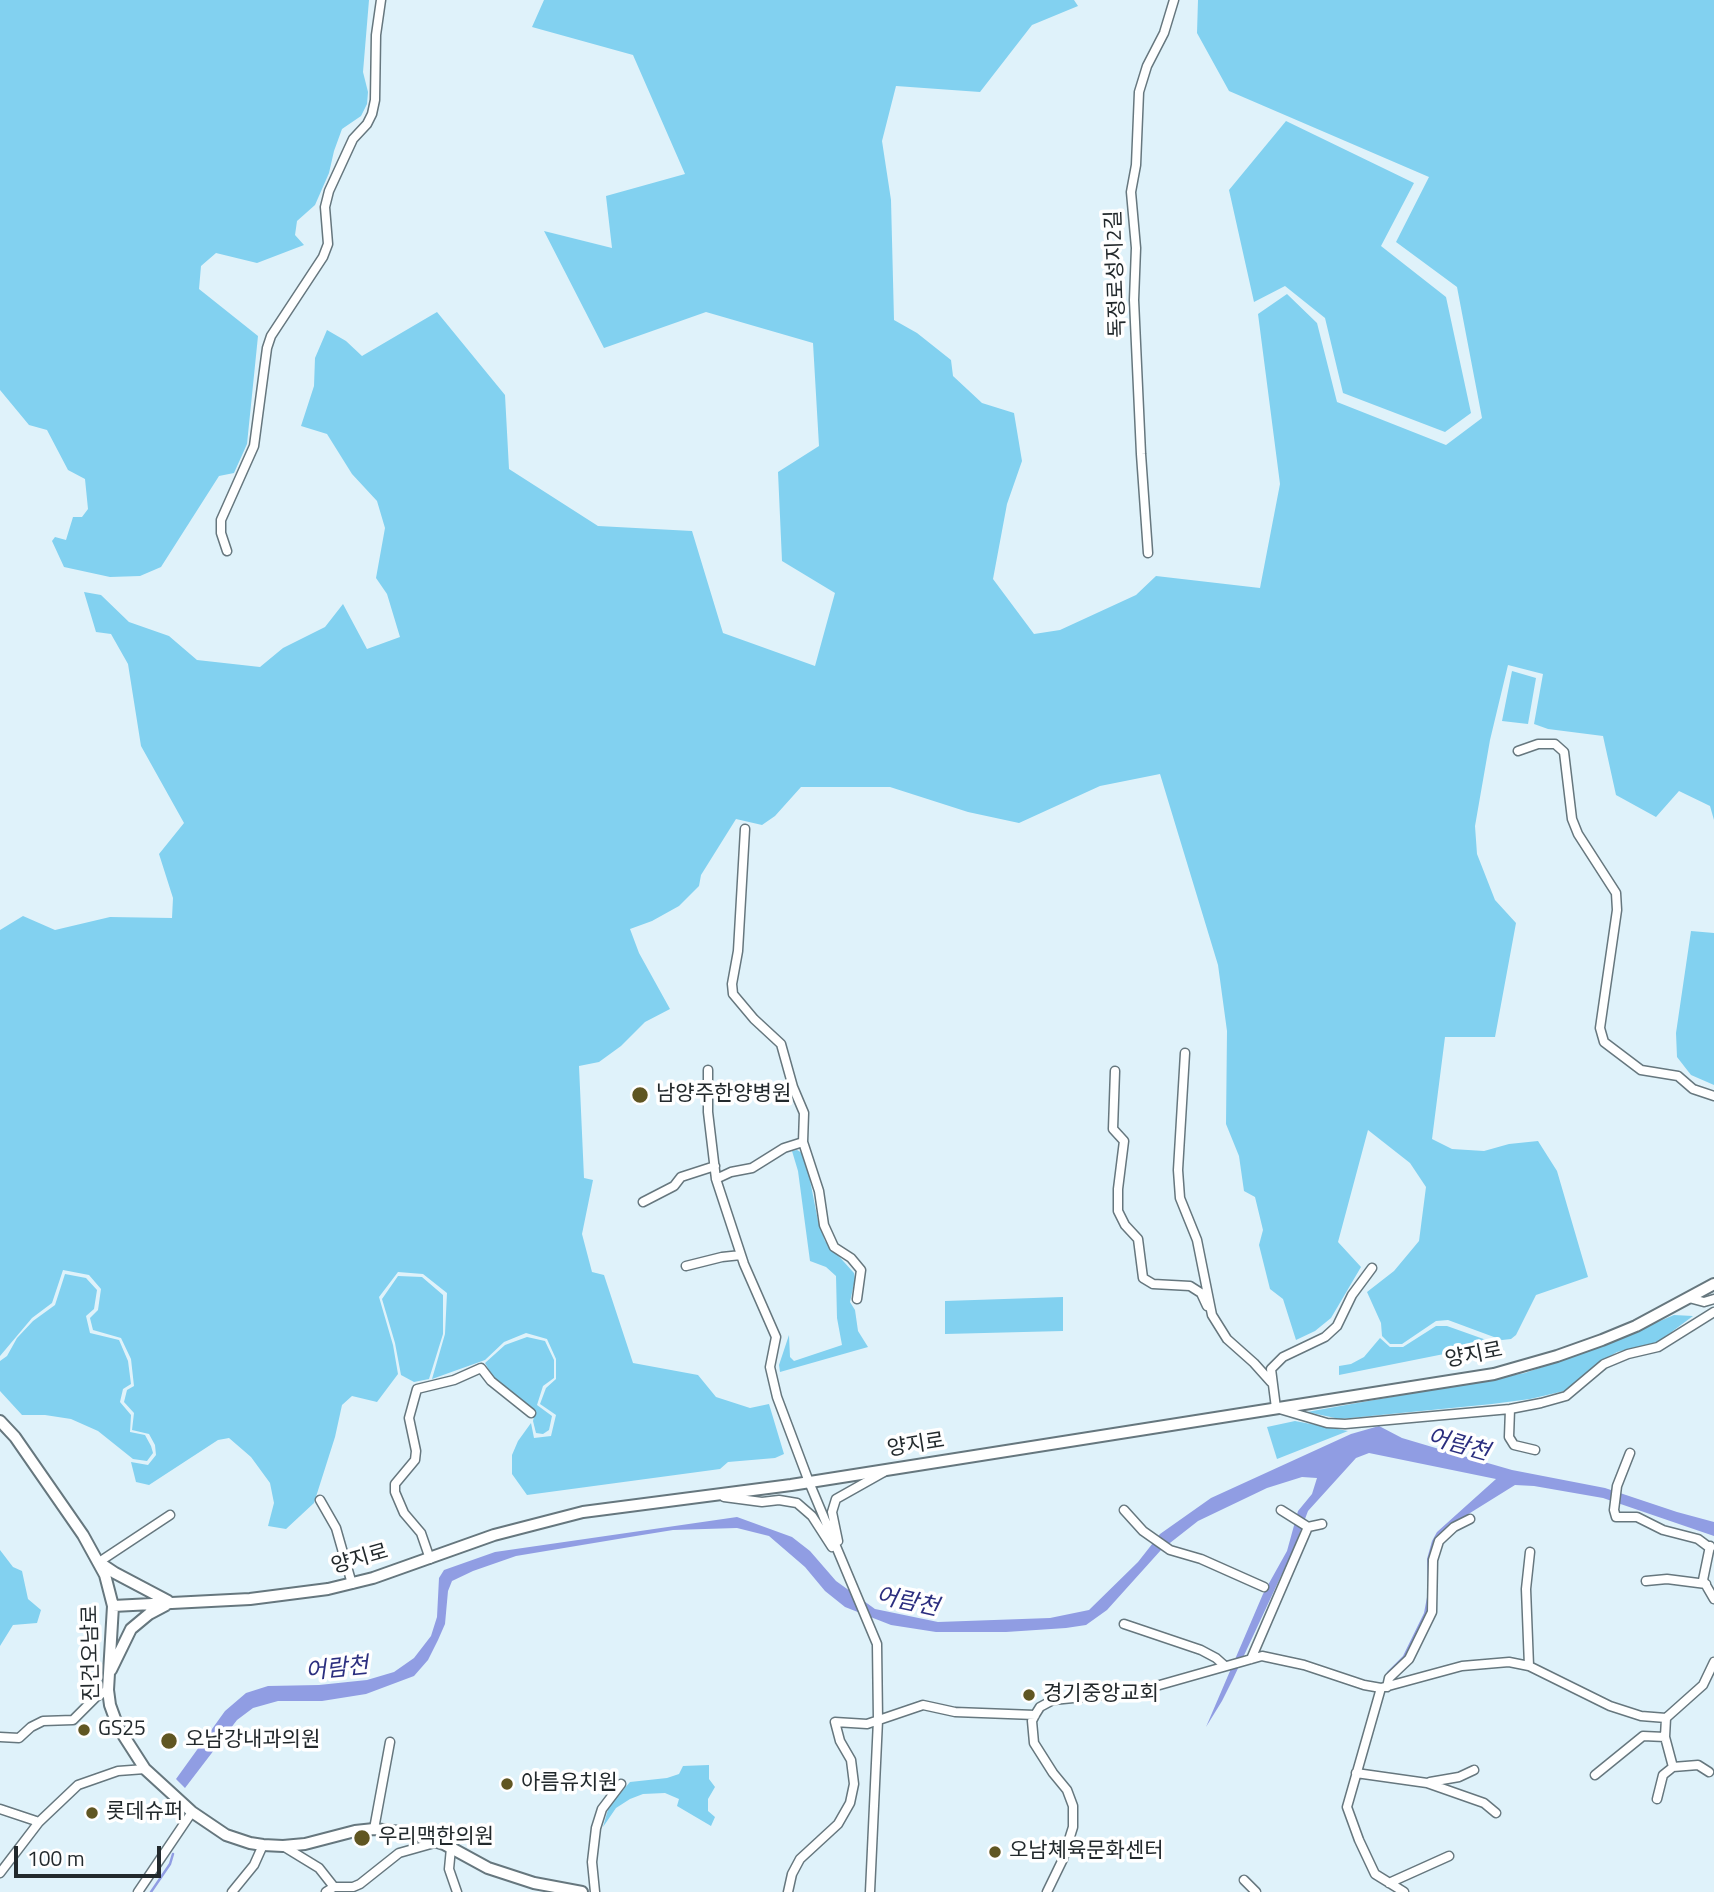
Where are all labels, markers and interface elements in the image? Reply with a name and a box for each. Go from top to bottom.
street label: 독정로성지2길 [1102,210,1132,338]
place label: 남양주한양병원 [656,1082,791,1108]
marker: 남양주한양병원 [630,1085,650,1105]
street label: 양지로 [1443,1338,1505,1374]
water label: 어람천 [1424,1424,1492,1468]
street label: 양지로 [885,1429,947,1463]
street label: 양지로 [329,1540,391,1580]
water label: 어람천 [873,1583,941,1623]
street label: 진건오남로 [79,1604,105,1702]
water label: 어람천 [304,1653,370,1687]
place label: 경기중앙교회 [1043,1682,1159,1708]
marker: 경기중앙교회 [1021,1687,1037,1703]
place label: GS25 [98,1717,146,1743]
marker: GS25 [76,1722,92,1738]
place label: 오남강내과의원 [185,1728,320,1754]
marker: 오남강내과의원 [159,1731,179,1751]
place label: 아름유치원 [521,1771,618,1797]
marker: 아름유치원 [499,1776,515,1792]
place label: 롯데슈퍼 [106,1800,183,1826]
marker: 롯데슈퍼 [84,1805,100,1821]
place label: 우리맥한의원 [378,1825,494,1851]
marker: 우리맥한의원 [352,1828,372,1848]
scale bar [18,1832,164,1876]
place label: 오남쳬육문화센터 [1009,1839,1164,1865]
text: 100 m [27,1842,84,1874]
marker: 오남쳬육문화센터 [987,1844,1003,1860]

